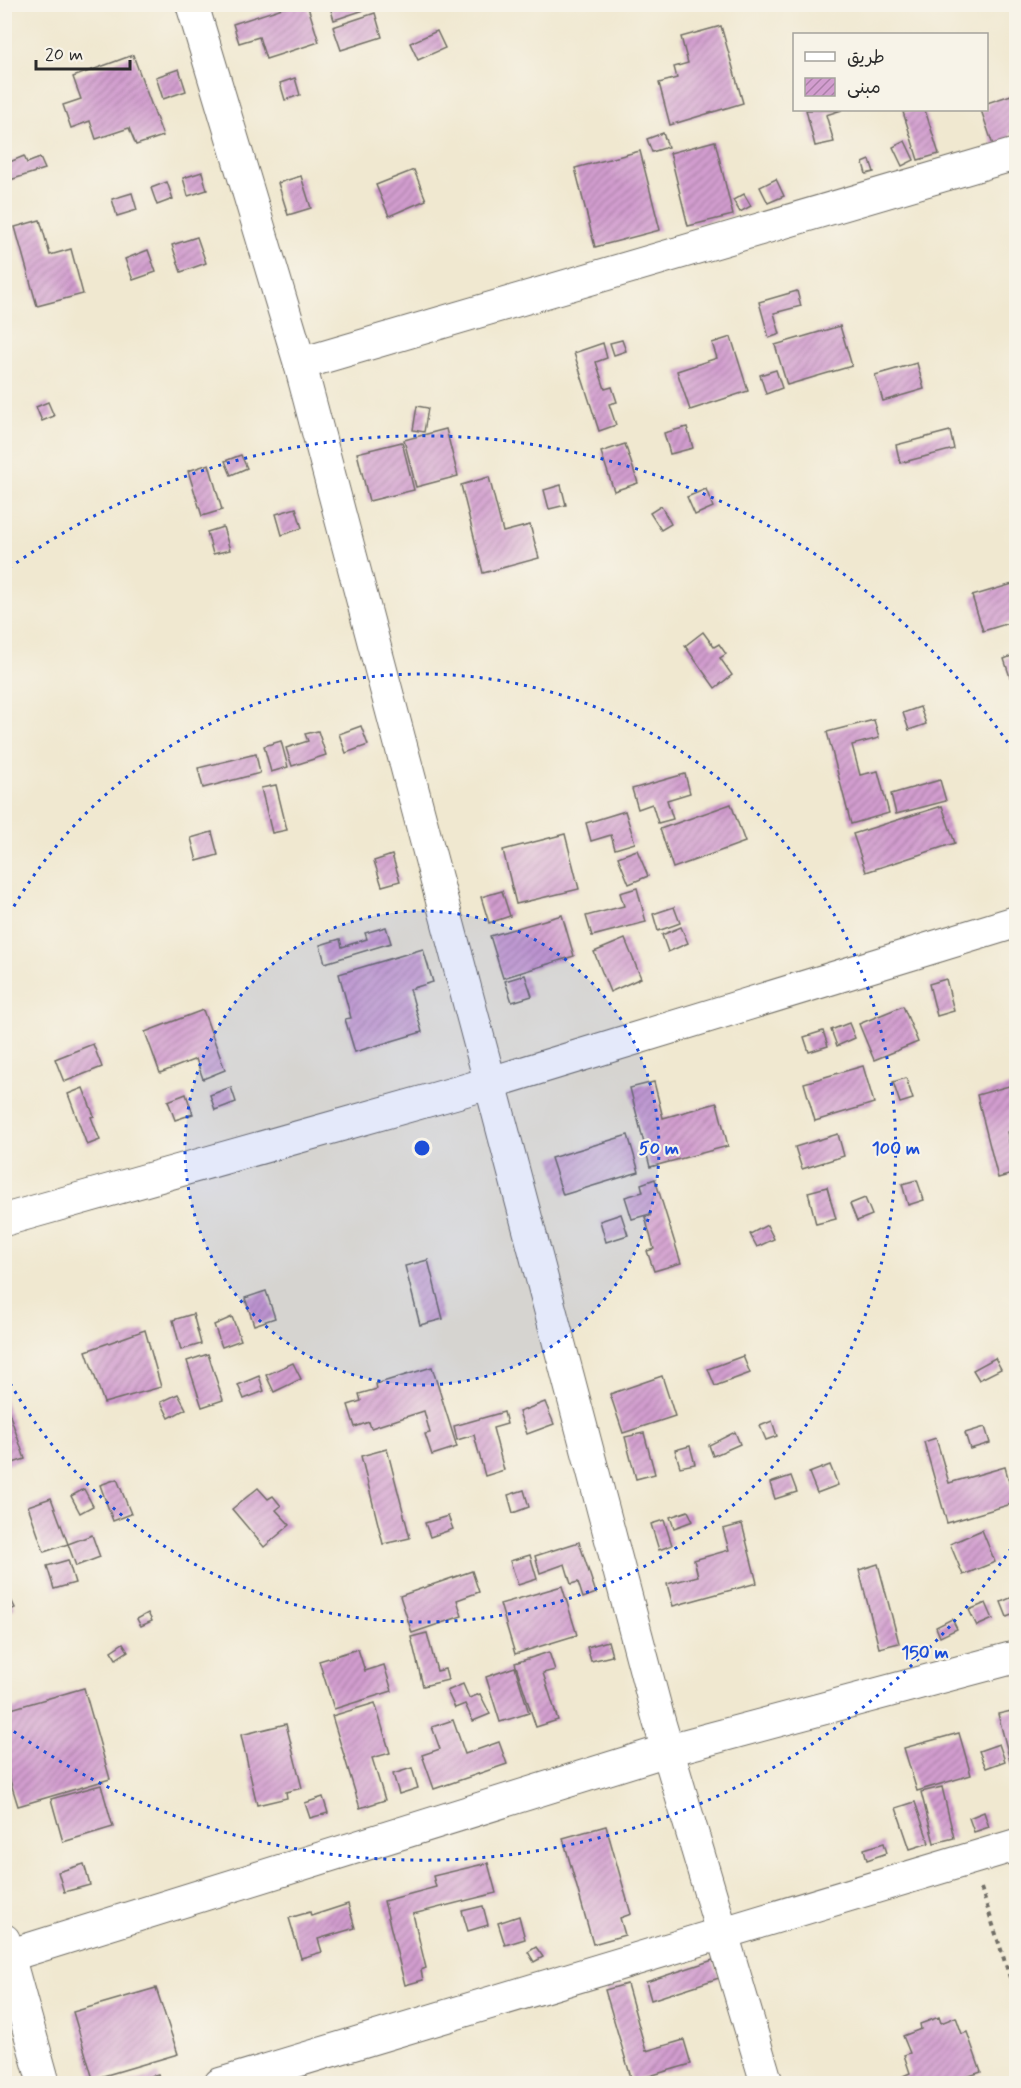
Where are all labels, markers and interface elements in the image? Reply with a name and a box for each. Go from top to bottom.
scale bar [36,33,130,71]
legend [793,33,988,111]
text: 20 m [45,43,83,67]
text: طريق [847,46,885,70]
text: مبنى [847,76,881,100]
text: 50 m [639,1137,679,1161]
text: 100 m [872,1137,920,1161]
centre of rings [412,1138,432,1158]
text: 150 m [901,1641,949,1665]

